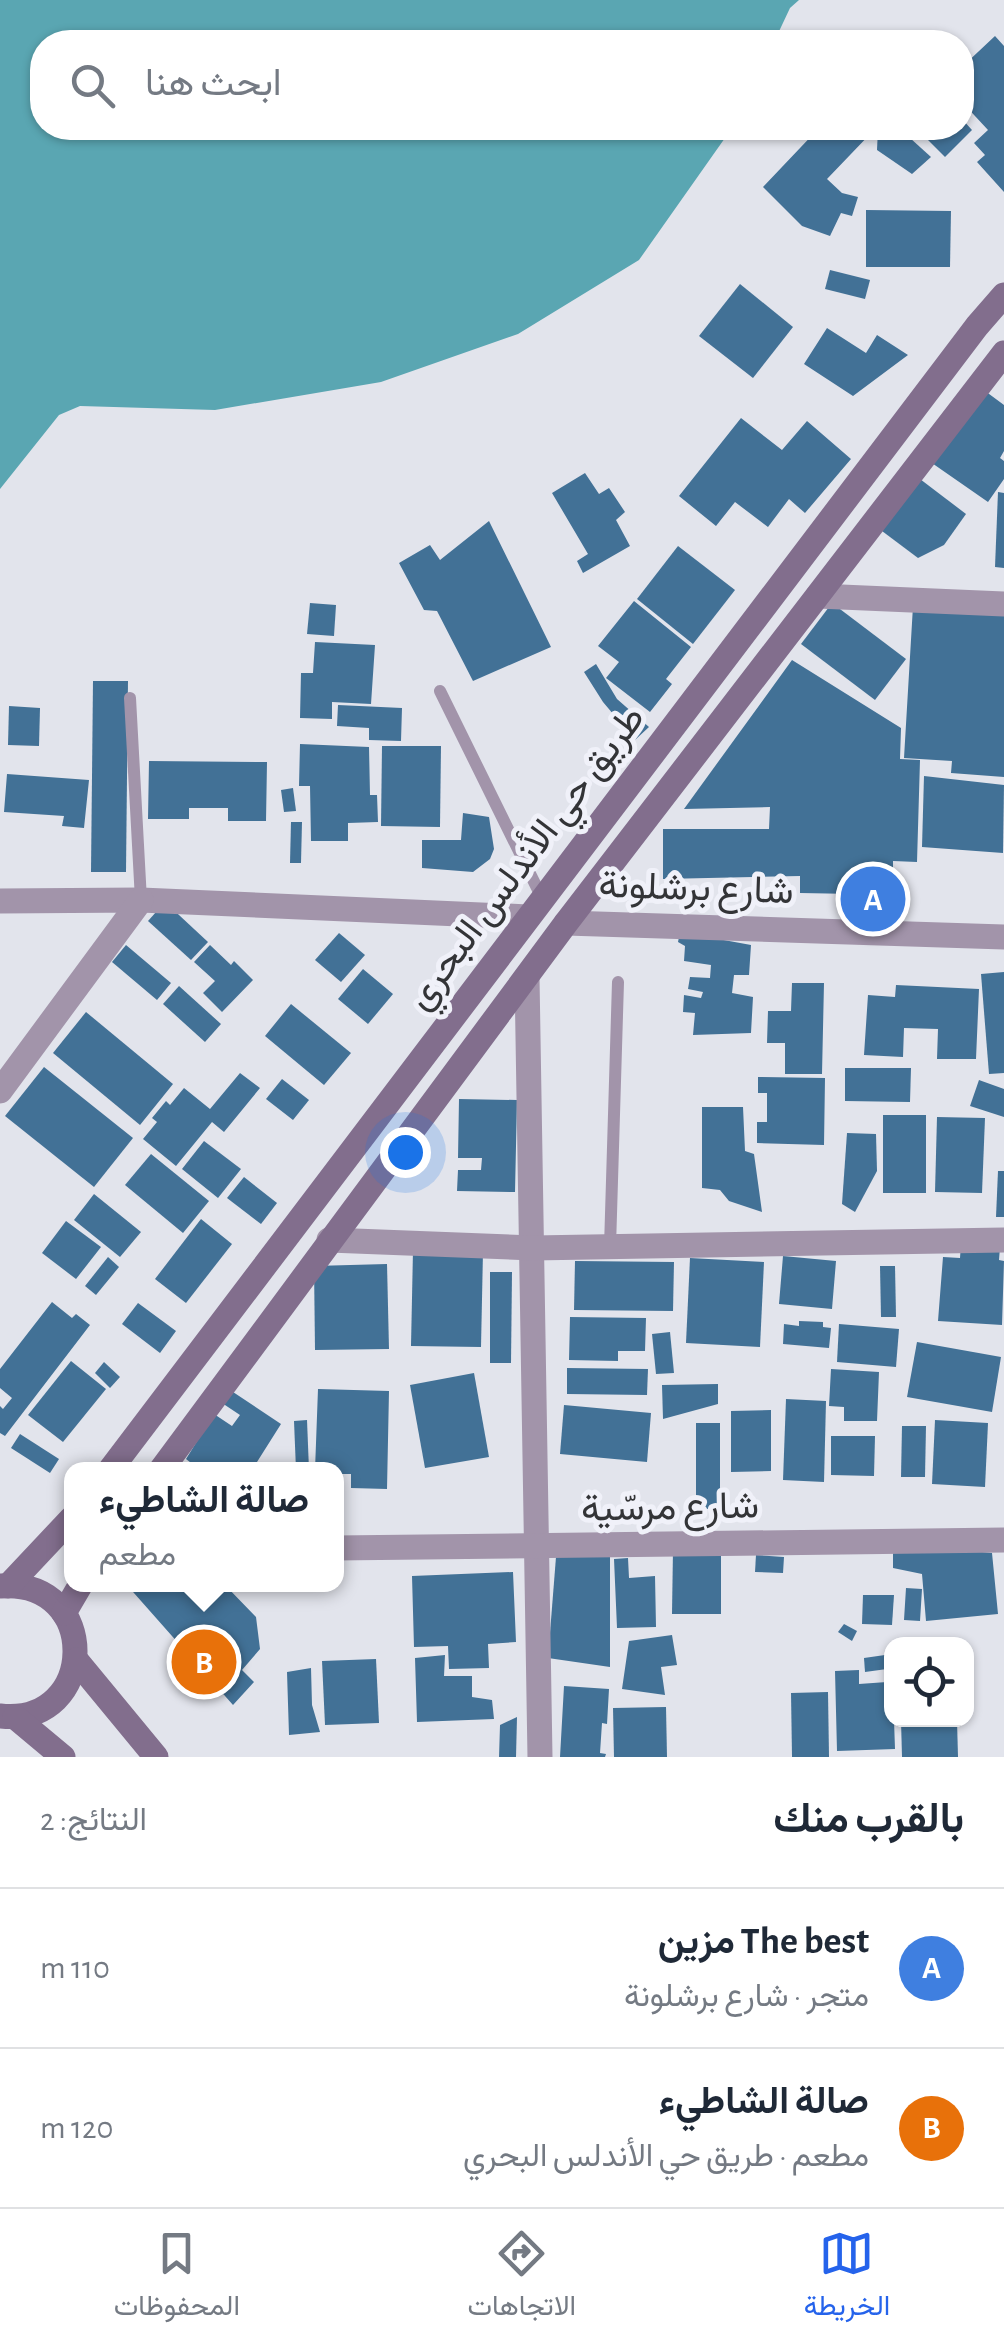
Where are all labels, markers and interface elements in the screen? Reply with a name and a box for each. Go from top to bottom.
search box [30,30,974,140]
icon: search [65,58,120,113]
text: ابحث هنا [145,65,282,103]
street label: طريق حي الأندلس البحري [397,697,660,1023]
pin: A [840,862,906,936]
street label: شارع برشلونة [598,867,794,916]
your location [380,1127,431,1178]
popup [64,1462,344,1592]
text: صالة الشاطيء [99,1482,309,1520]
street label: شارع مرسّية [581,1487,759,1534]
text: مطعم [99,1539,176,1571]
pin: B [172,1624,236,1700]
map controls [884,1637,974,1727]
button: locate [884,1637,974,1727]
text: بالقرب منك [773,1798,964,1840]
text: النتائج: 2 [40,1804,147,1836]
text: The best مزين [658,1923,869,1961]
text: 110 m [40,1952,110,1984]
text: A [922,1952,941,1984]
text: متجر · شارع برشلونة [624,1980,869,2012]
text: صالة الشاطيء [659,2083,869,2121]
text: 120 m [40,2112,113,2144]
text: B [922,2112,941,2144]
text: مطعم · طريق حي الأندلس البحري [463,2140,869,2172]
tab: المحفوظات [114,2226,240,2330]
tab: الاتجاهات [467,2226,576,2330]
tab: الخريطة [804,2226,890,2330]

